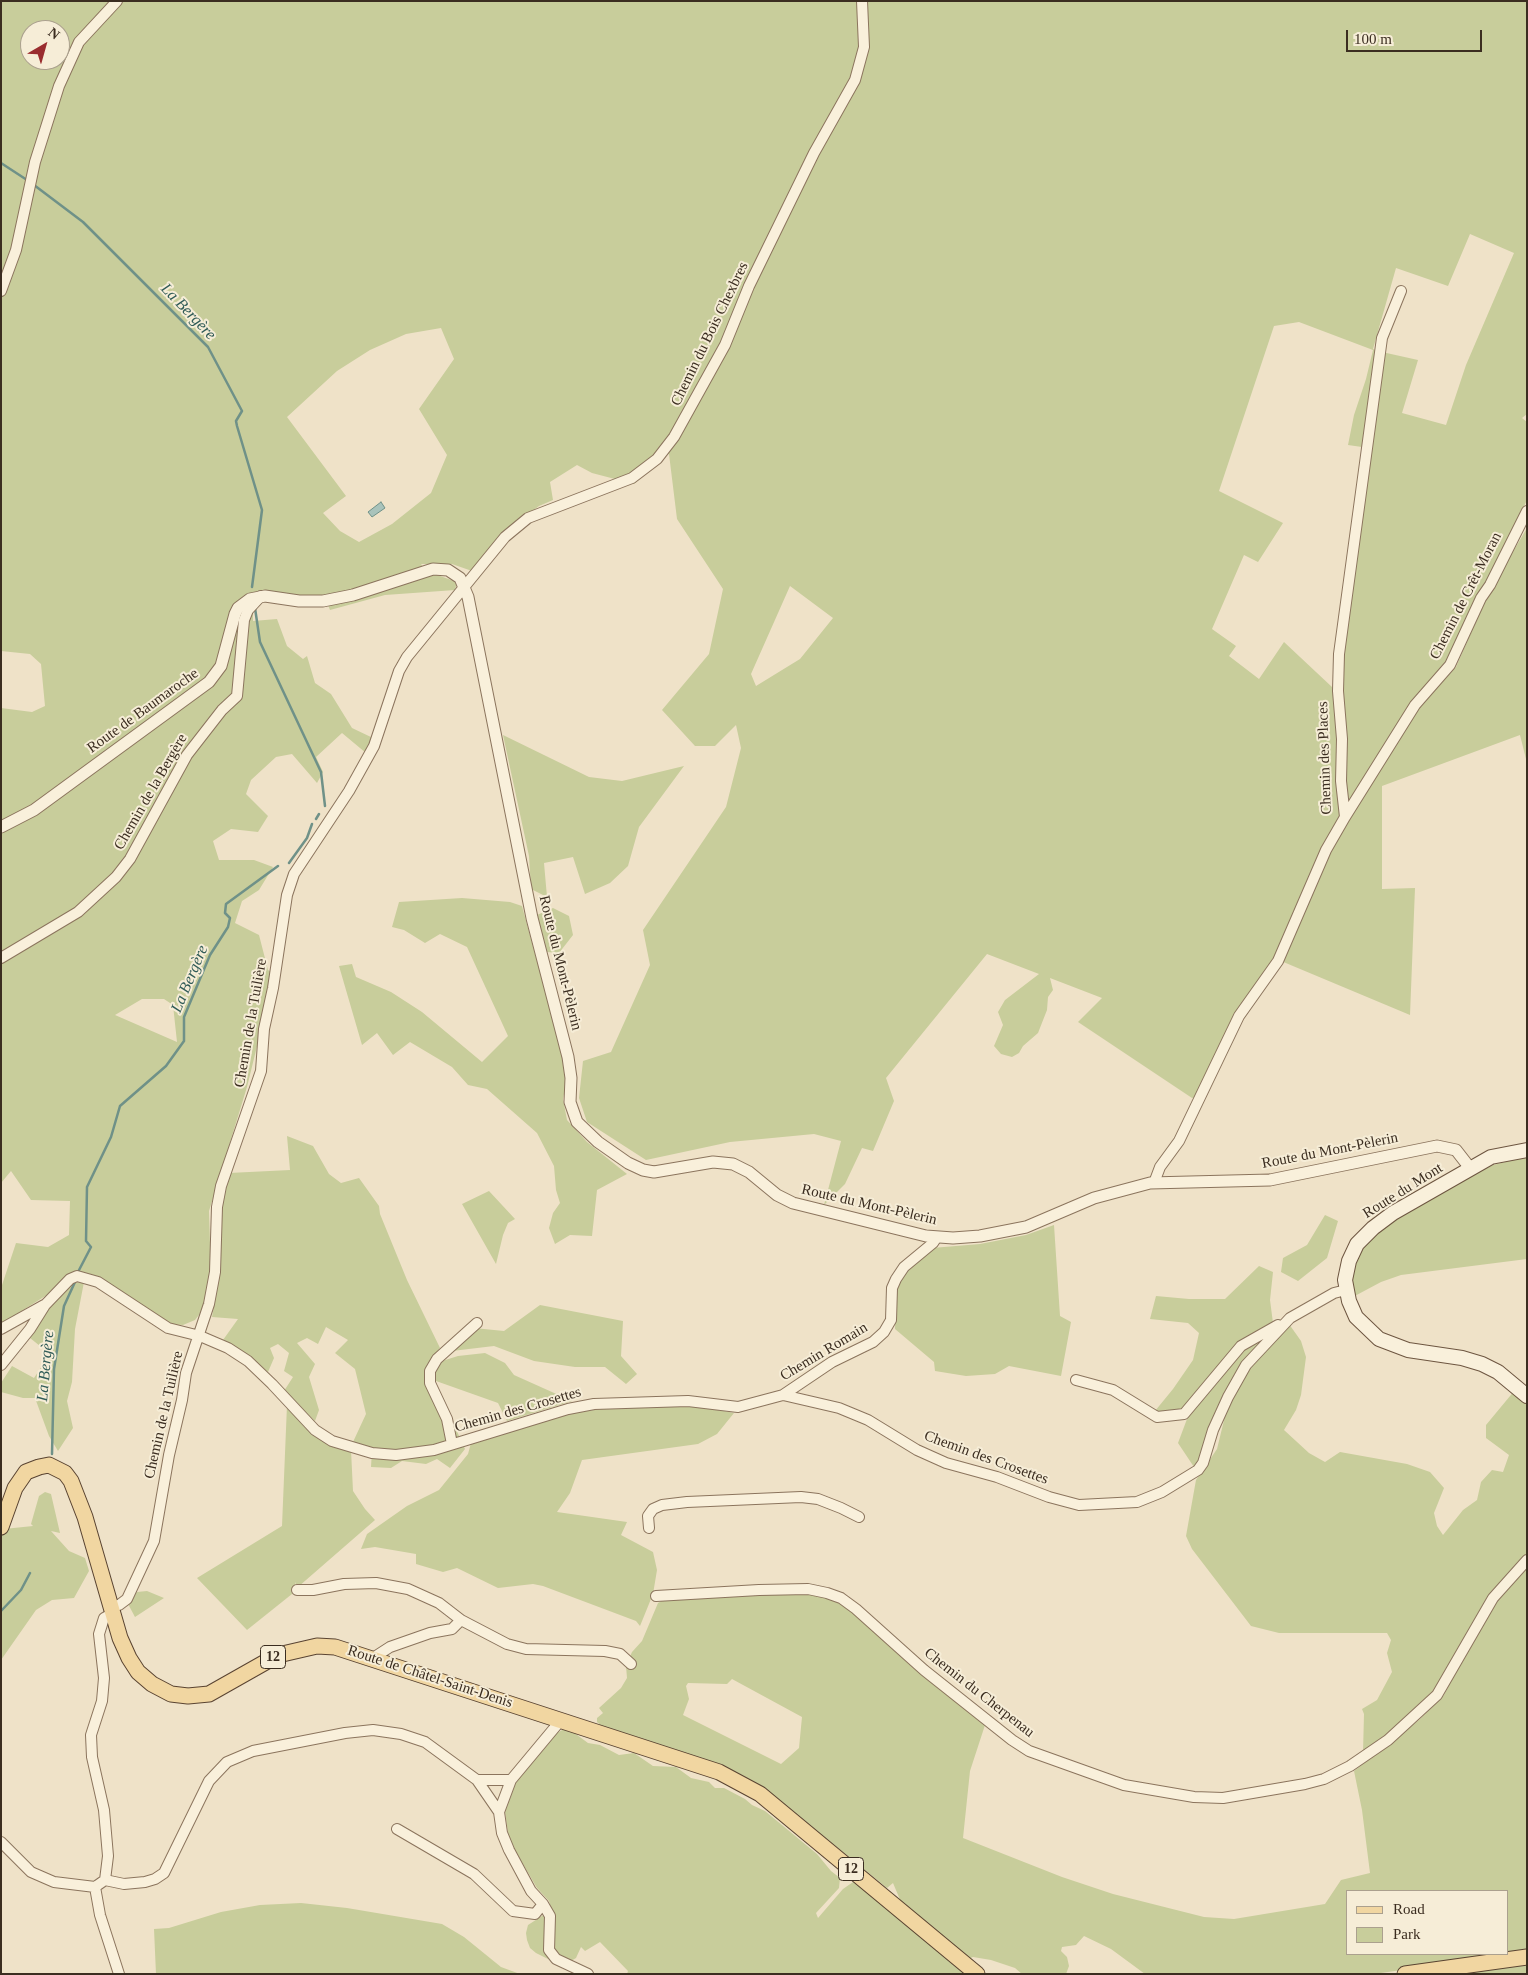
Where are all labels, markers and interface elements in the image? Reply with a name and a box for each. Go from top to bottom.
north arrow [20,20,70,70]
scale bar [1348,20,1484,52]
text: N [45,25,63,43]
text: 100 m [1354,31,1392,47]
street label: Chemin du Bois Chexbres [667,259,753,409]
water label: La Bergère [156,280,220,344]
street label: Chemin de Crêt-Moran [1426,530,1506,662]
street label: Route de Baumaroche [84,665,202,757]
street label: Chemin des Places [1314,701,1336,815]
street label: Chemin de la Bergère [110,731,192,853]
street label: Route du Mont-Pèlerin [535,894,585,1032]
water label: La Bergère [167,942,213,1016]
street label: Chemin de la Tuilière [231,957,271,1089]
street label: Route du Mont-Pèlerin [1260,1129,1400,1173]
street label: Route du Mont [1360,1159,1446,1223]
street label: Route du Mont-Pèlerin [800,1181,938,1229]
street label: Chemin Romain [777,1319,871,1385]
water label: La Bergère [33,1330,59,1402]
street label: Chemin de la Tuilière [141,1349,187,1481]
street label: Chemin des Crosettes [453,1383,583,1437]
street label: Chemin des Crosettes [921,1427,1051,1489]
street label: Route de Châtel-Saint-Denis [345,1642,515,1712]
street label: Chemin du Cherpenau [920,1644,1038,1742]
road number: 12 [260,1645,286,1668]
road number: 12 [838,1858,864,1880]
legend [1346,1890,1508,1955]
text: Road [1393,1901,1425,1917]
text: Park [1393,1926,1421,1942]

